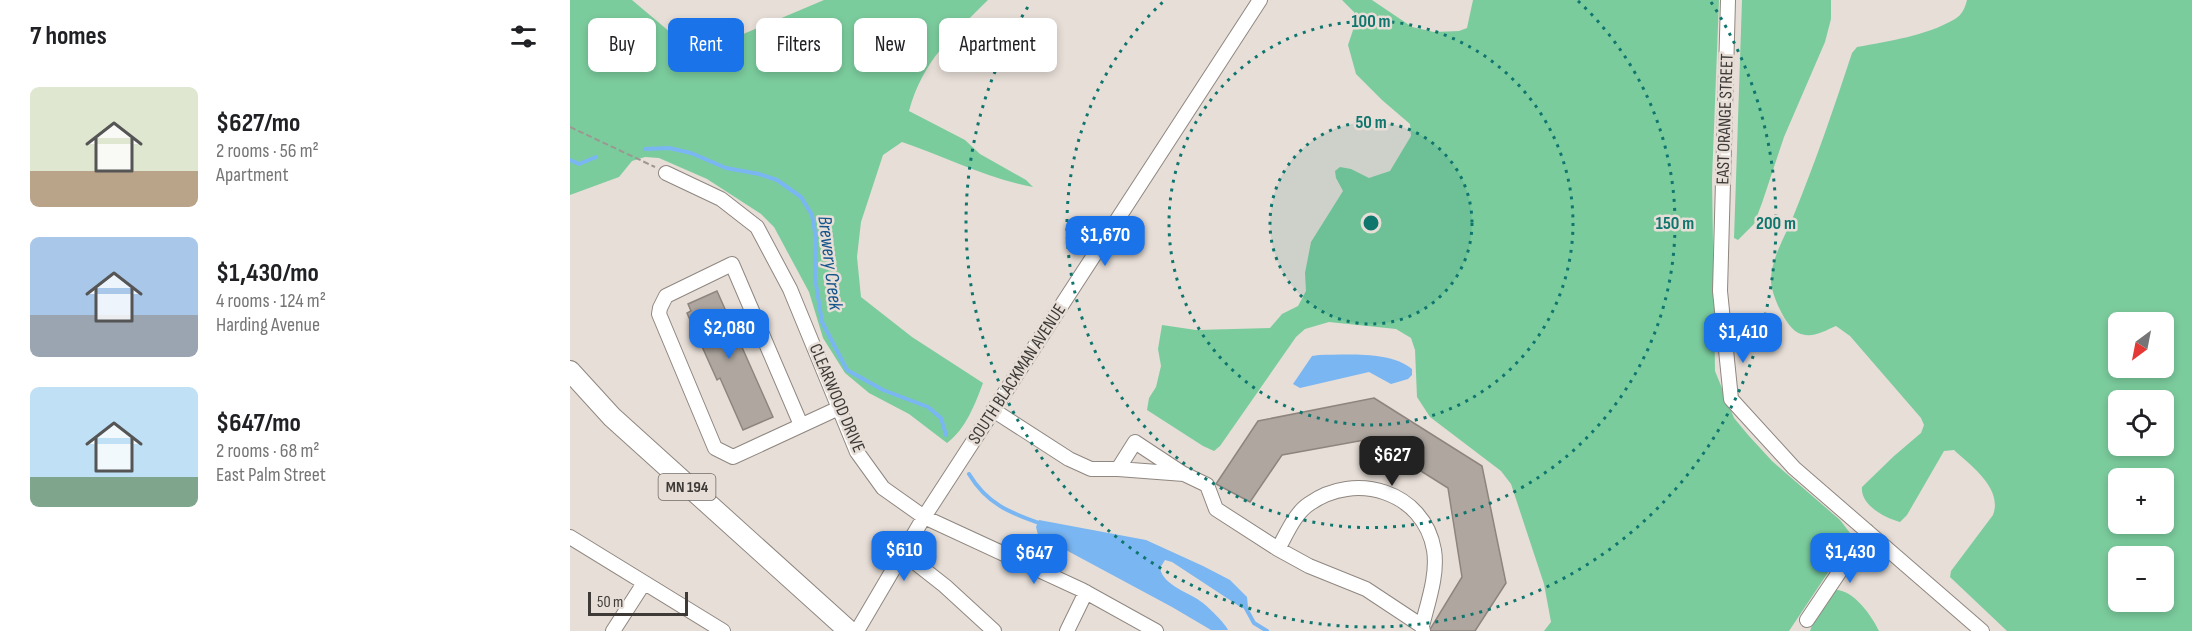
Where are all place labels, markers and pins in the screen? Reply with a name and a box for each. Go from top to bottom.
centre of rings [1361,213,1381,233]
pin: $1,670 [1056,216,1154,267]
pin: $2,080 [680,309,778,360]
pin: $1,410 [1694,313,1792,364]
pin: $627 [1356,436,1428,487]
pin: $610 [868,531,940,582]
pin: $1,430 [1801,533,1899,584]
pin: $647 [998,534,1070,585]

